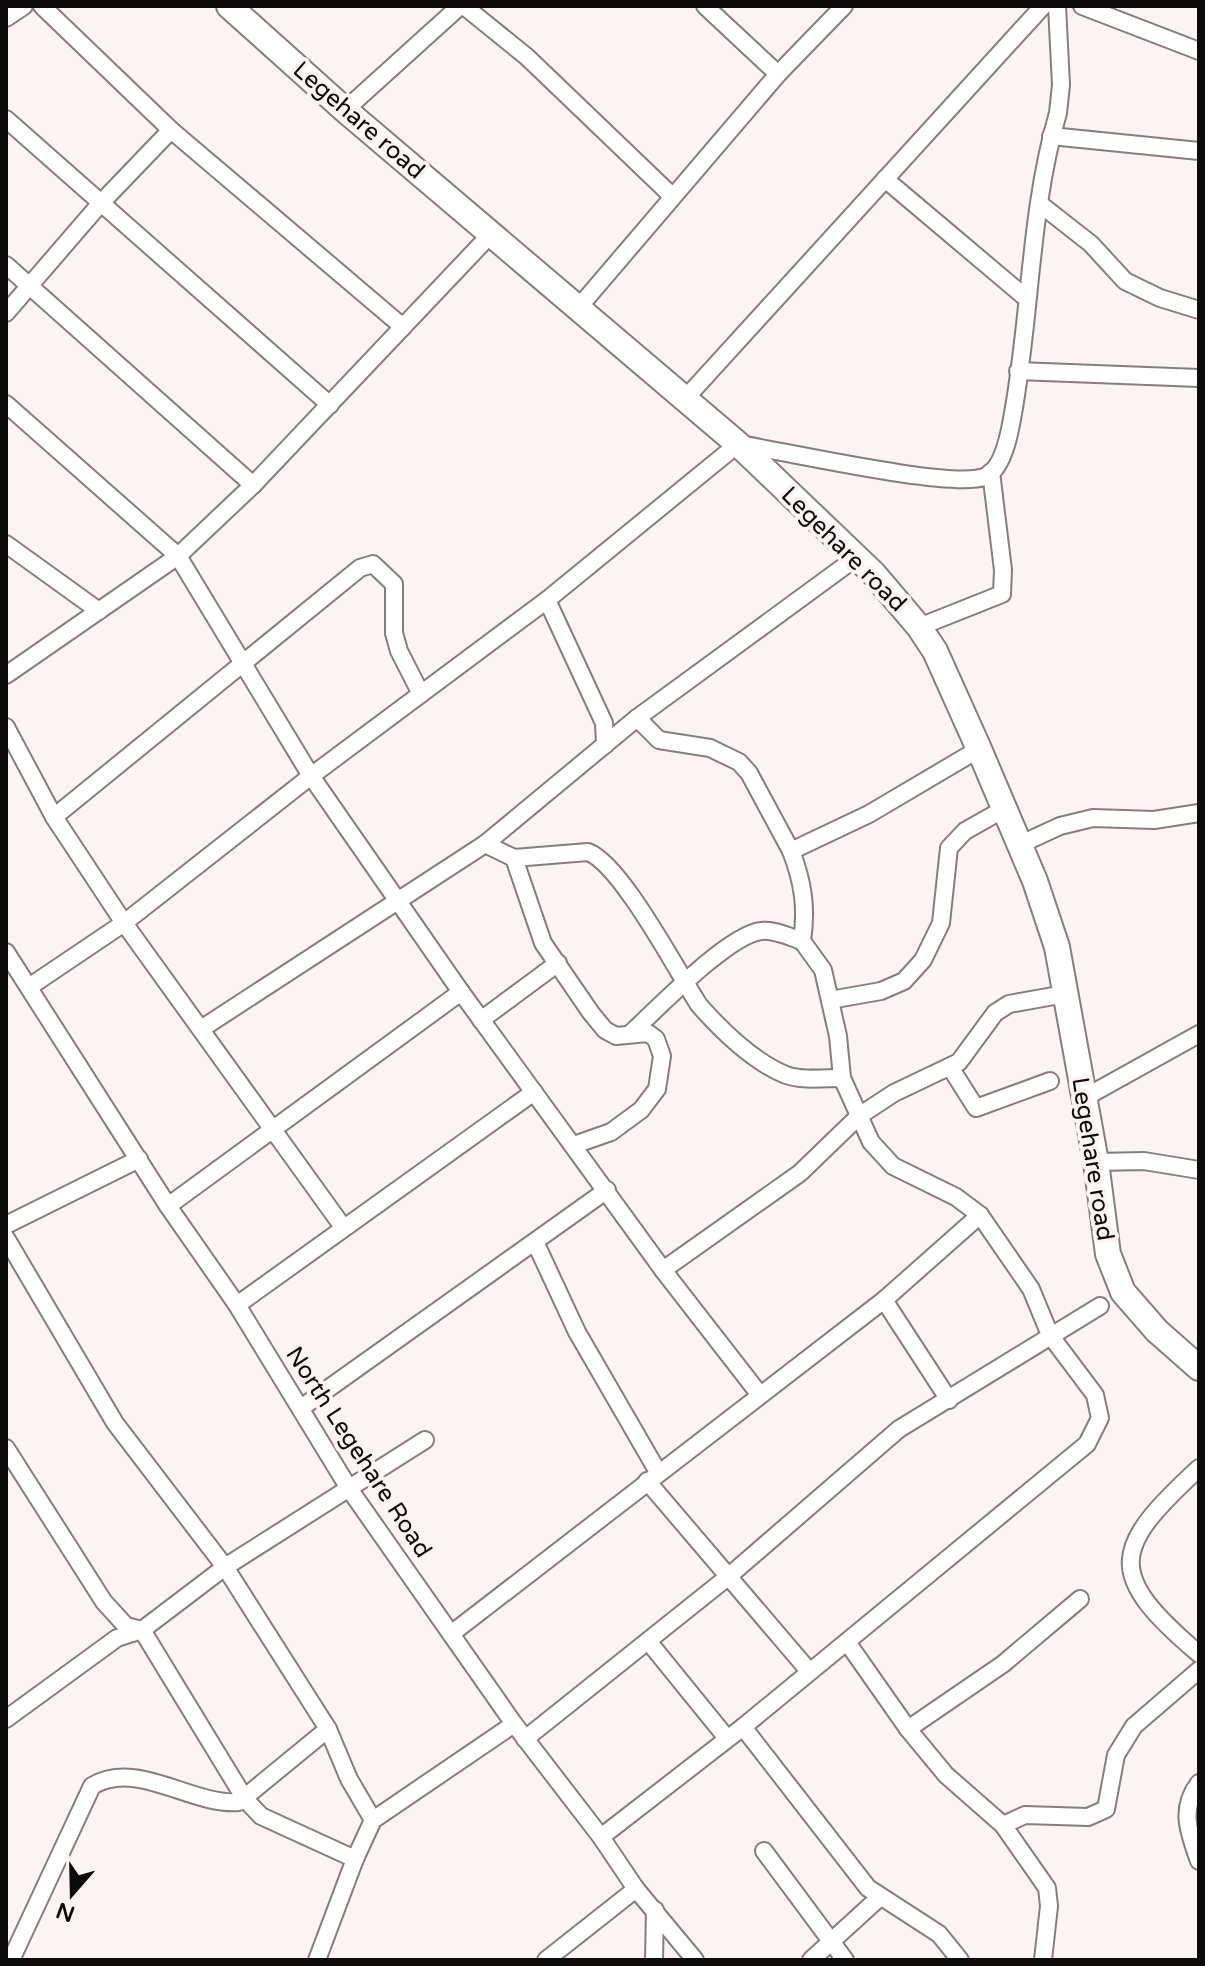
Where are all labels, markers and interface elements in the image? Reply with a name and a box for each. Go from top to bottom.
street label: Legehare road [287,55,430,185]
street label: Legehare road [775,481,912,618]
street label: Legehare road [1065,1075,1120,1243]
street label: North Legehare Road [279,1341,438,1563]
north arrow [32,1854,112,1934]
text: N [53,1897,78,1927]

